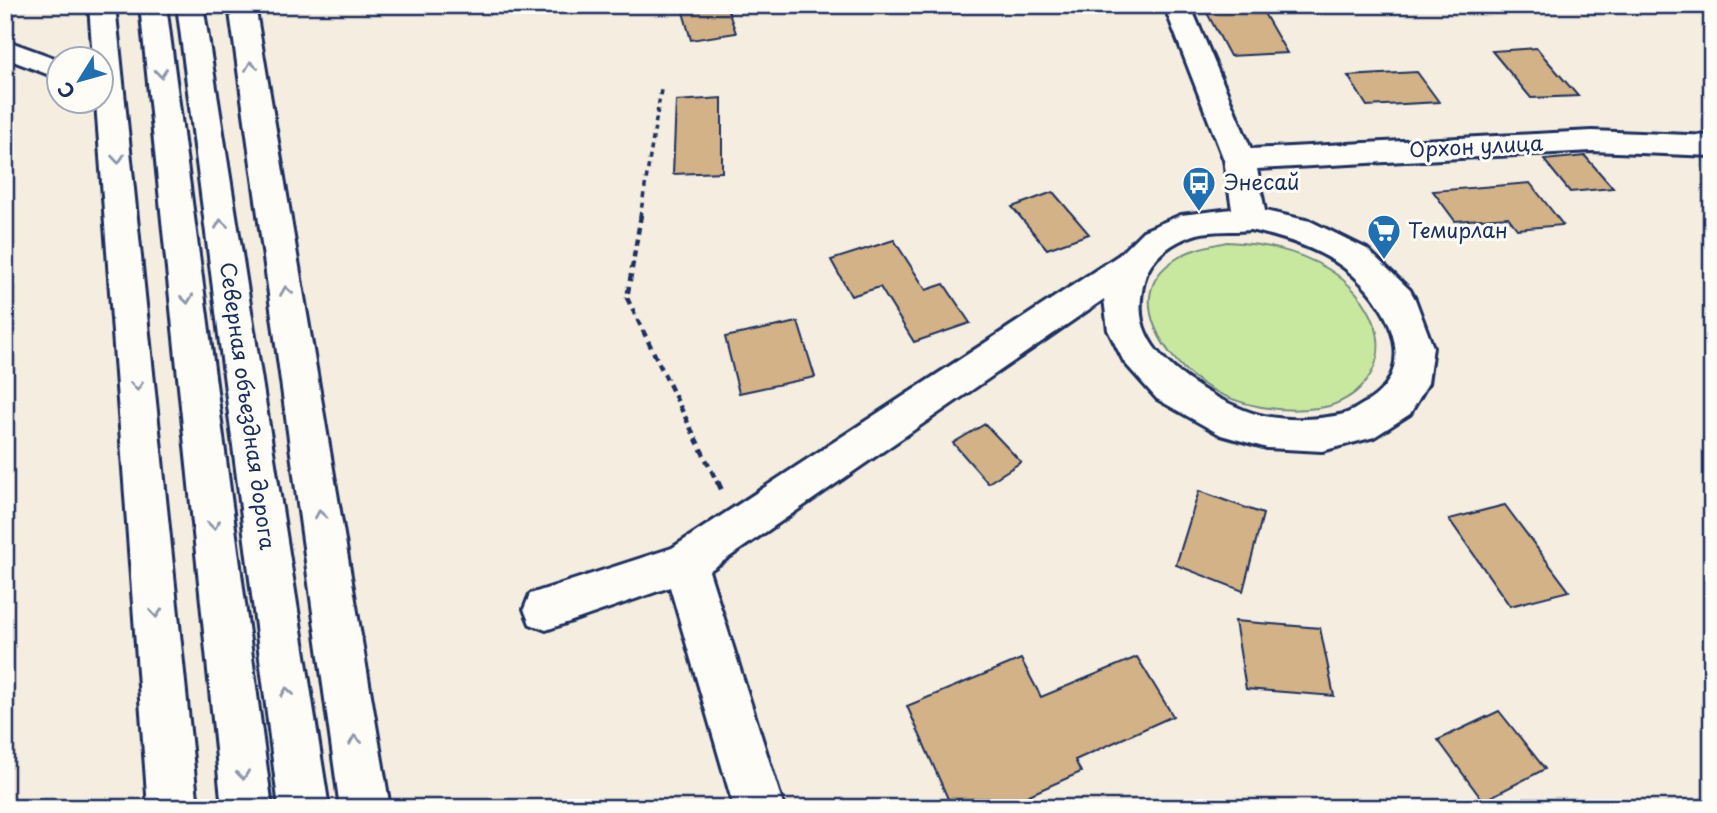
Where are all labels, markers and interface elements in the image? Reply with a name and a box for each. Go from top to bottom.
north arrow [46,46,116,116]
one-way arrow [244,60,259,72]
one-way arrow [154,67,169,79]
text: С [50,77,81,105]
street label: Орхон улица [1408,125,1545,164]
one-way arrow [110,153,125,165]
bus stop icon: Энесай [1180,164,1218,213]
place label: Энесай [1224,165,1299,197]
supermarket icon: Темирлан [1365,212,1403,261]
place label: Темирлан [1408,213,1508,245]
one-way arrow [214,218,229,230]
street label: Северная объездная дорога [213,260,285,552]
one-way arrow [278,285,293,296]
one-way arrow [180,293,195,305]
one-way arrow [129,381,144,392]
one-way arrow [313,510,328,521]
one-way arrow [206,519,221,531]
one-way arrow [148,607,163,618]
one-way arrow [280,686,295,698]
one-way arrow [347,734,362,746]
one-way arrow [235,769,250,781]

